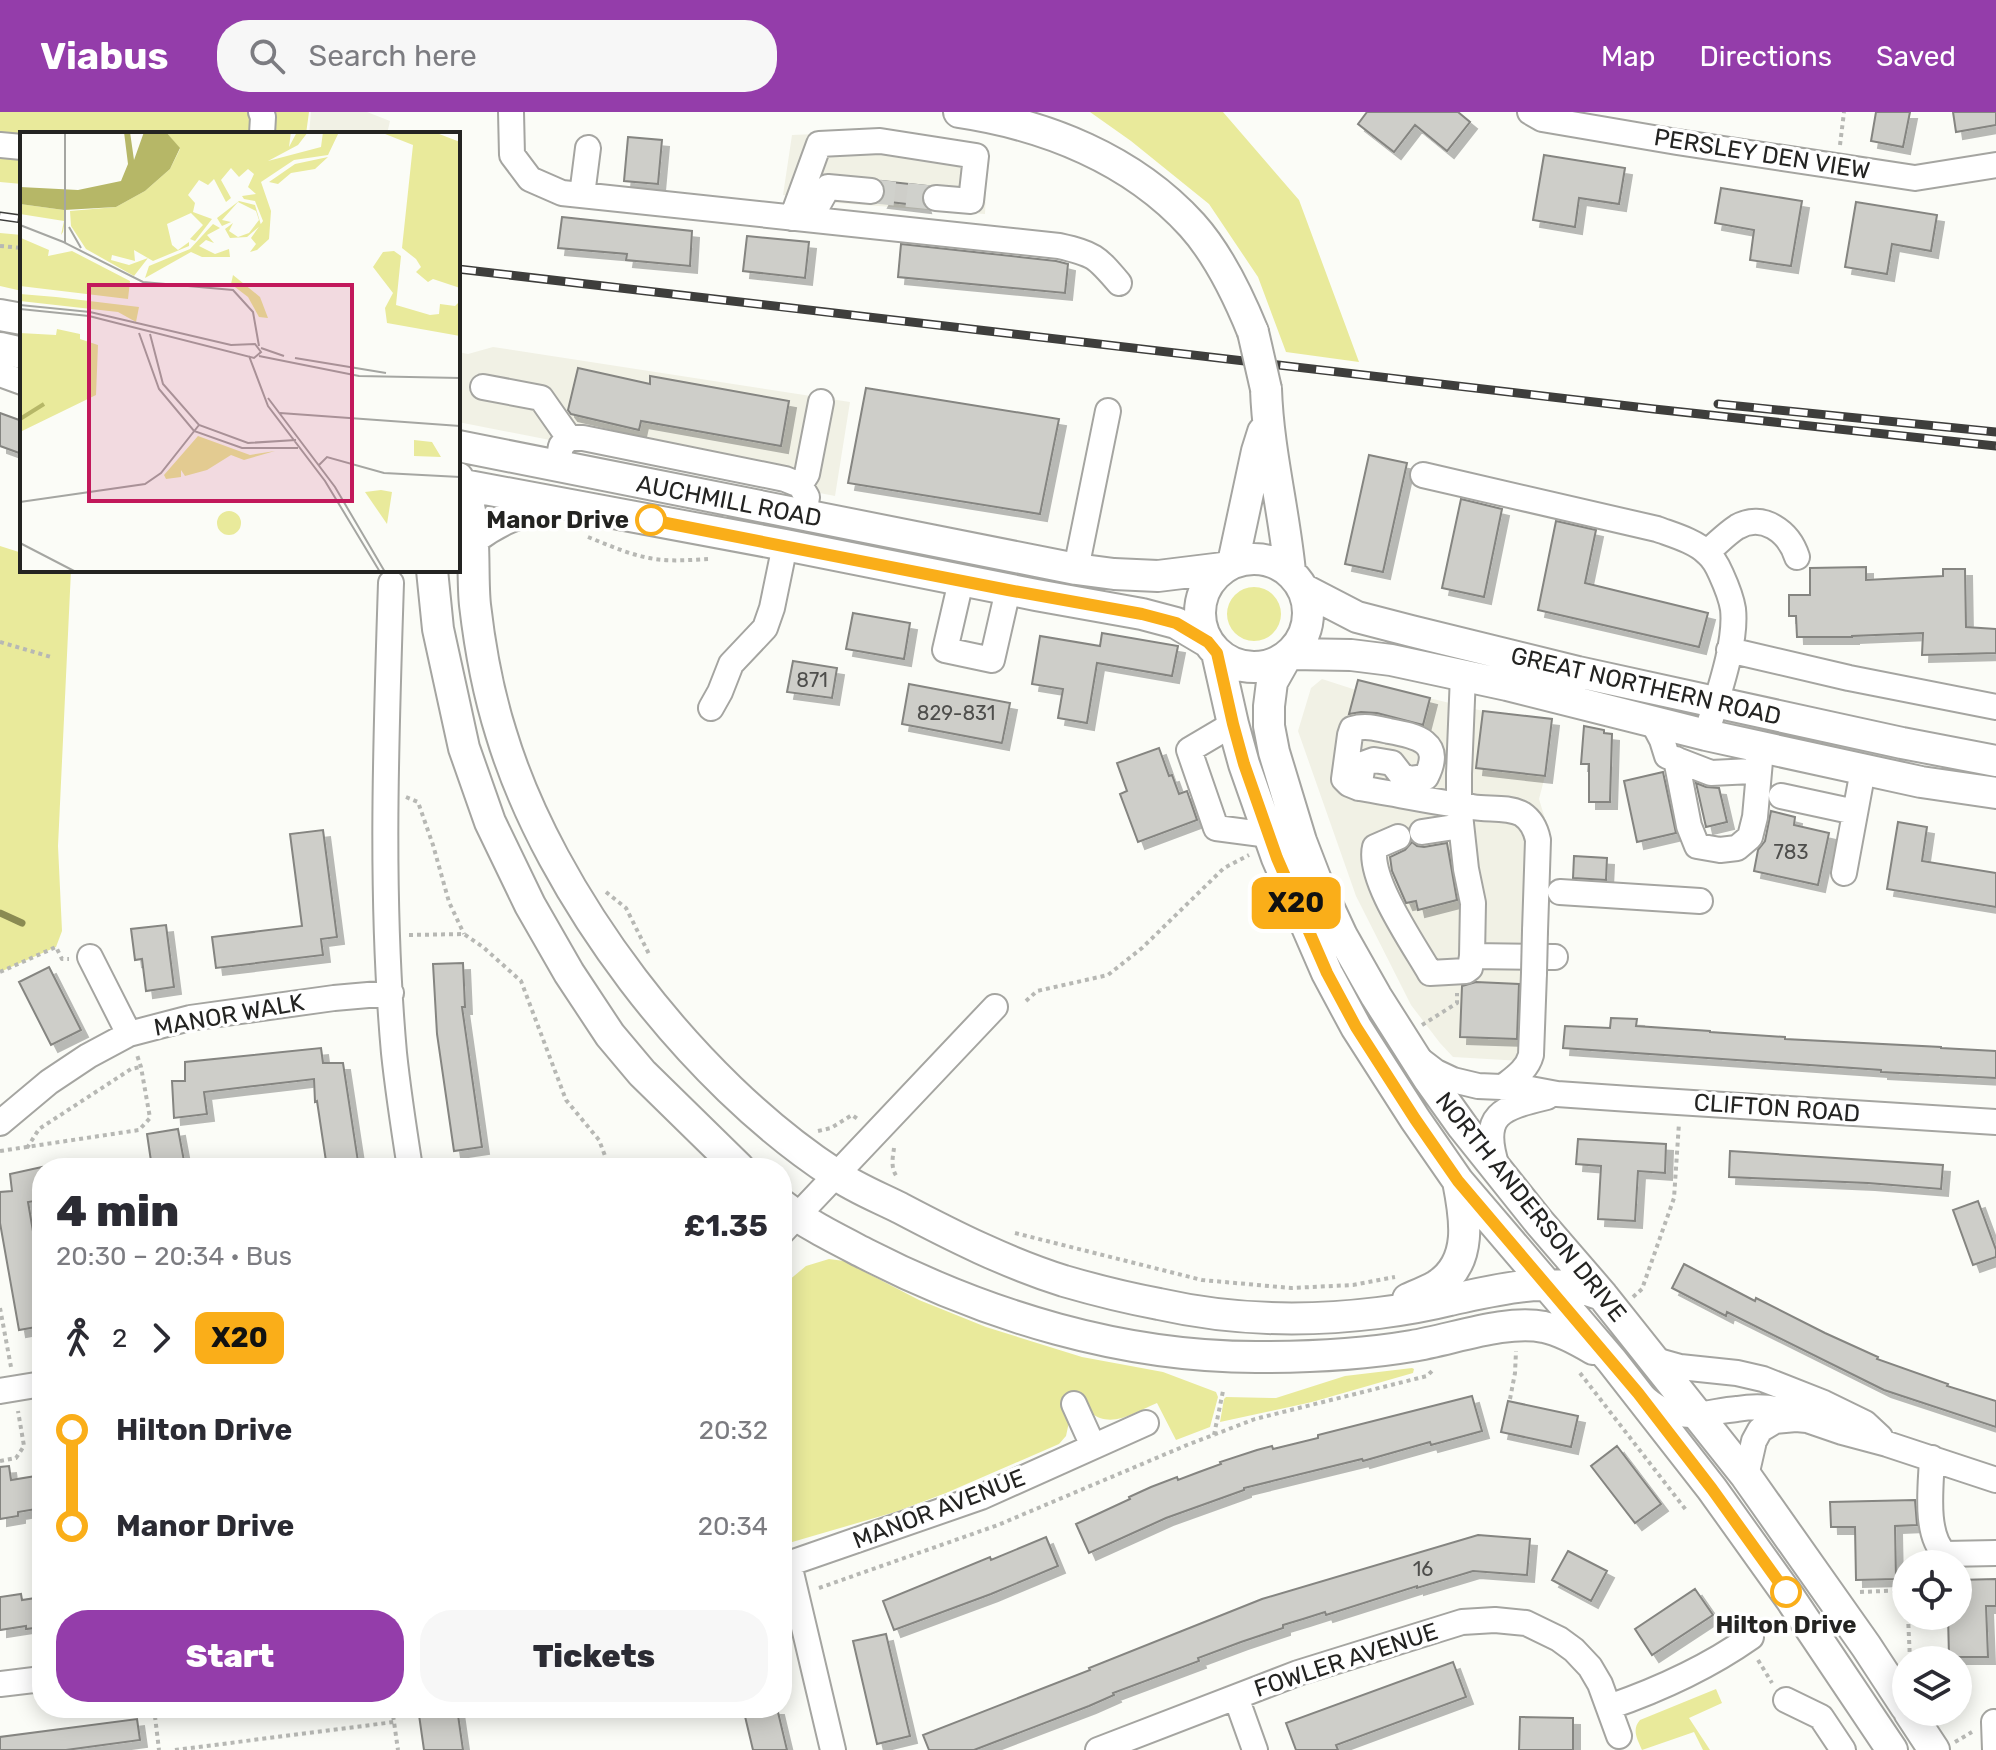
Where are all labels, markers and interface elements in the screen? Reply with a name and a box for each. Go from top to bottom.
search box [217,20,777,92]
text: Viabus [40,33,169,79]
icon: search [245,34,289,78]
text: Search here [309,38,477,74]
text: Map [1601,40,1655,73]
text: Directions [1699,40,1832,73]
text: Saved [1876,40,1956,73]
street label: PERSLEY DEN VIEW [1652,123,1872,185]
inset map [20,132,460,572]
street label: AUCHMILL ROAD [634,469,824,533]
marker: Manor Drive [636,505,666,535]
place label: Manor Drive [486,506,629,534]
street label: GREAT NORTHERN ROAD [1508,641,1784,731]
house number: 871 [796,668,828,692]
house number: 829-831 [917,701,995,725]
house number: 783 [1774,840,1809,864]
line badge: X20 [1250,877,1342,929]
text: X20 [1268,886,1324,919]
street label: MANOR WALK [152,988,307,1042]
street label: NORTH ANDERSON DRIVE [1430,1087,1632,1327]
street label: CLIFTON ROAD [1693,1088,1861,1128]
text: 4 min [56,1185,179,1237]
text: £1.35 [684,1208,768,1244]
text: 20:30 – 20:34 · Bus [56,1241,292,1272]
icon: walk [56,1316,100,1360]
icon: forward [139,1316,183,1360]
text: X20 [211,1321,268,1354]
text: 2 [112,1323,127,1354]
text: Hilton Drive [116,1412,292,1448]
text: 20:32 [699,1415,768,1446]
street label: MANOR AVENUE [849,1463,1029,1555]
text: Manor Drive [116,1508,294,1544]
text: 20:34 [698,1511,768,1542]
map controls [1892,1550,1972,1726]
button: locate [1892,1550,1972,1630]
house number: 16 [1413,1557,1433,1581]
marker: Hilton Drive [1771,1577,1801,1607]
button: Start [56,1610,404,1702]
button: Tickets [420,1610,768,1702]
place label: Hilton Drive [1715,1611,1857,1639]
street label: FOWLER AVENUE [1251,1617,1441,1703]
button: layers [1892,1646,1972,1726]

